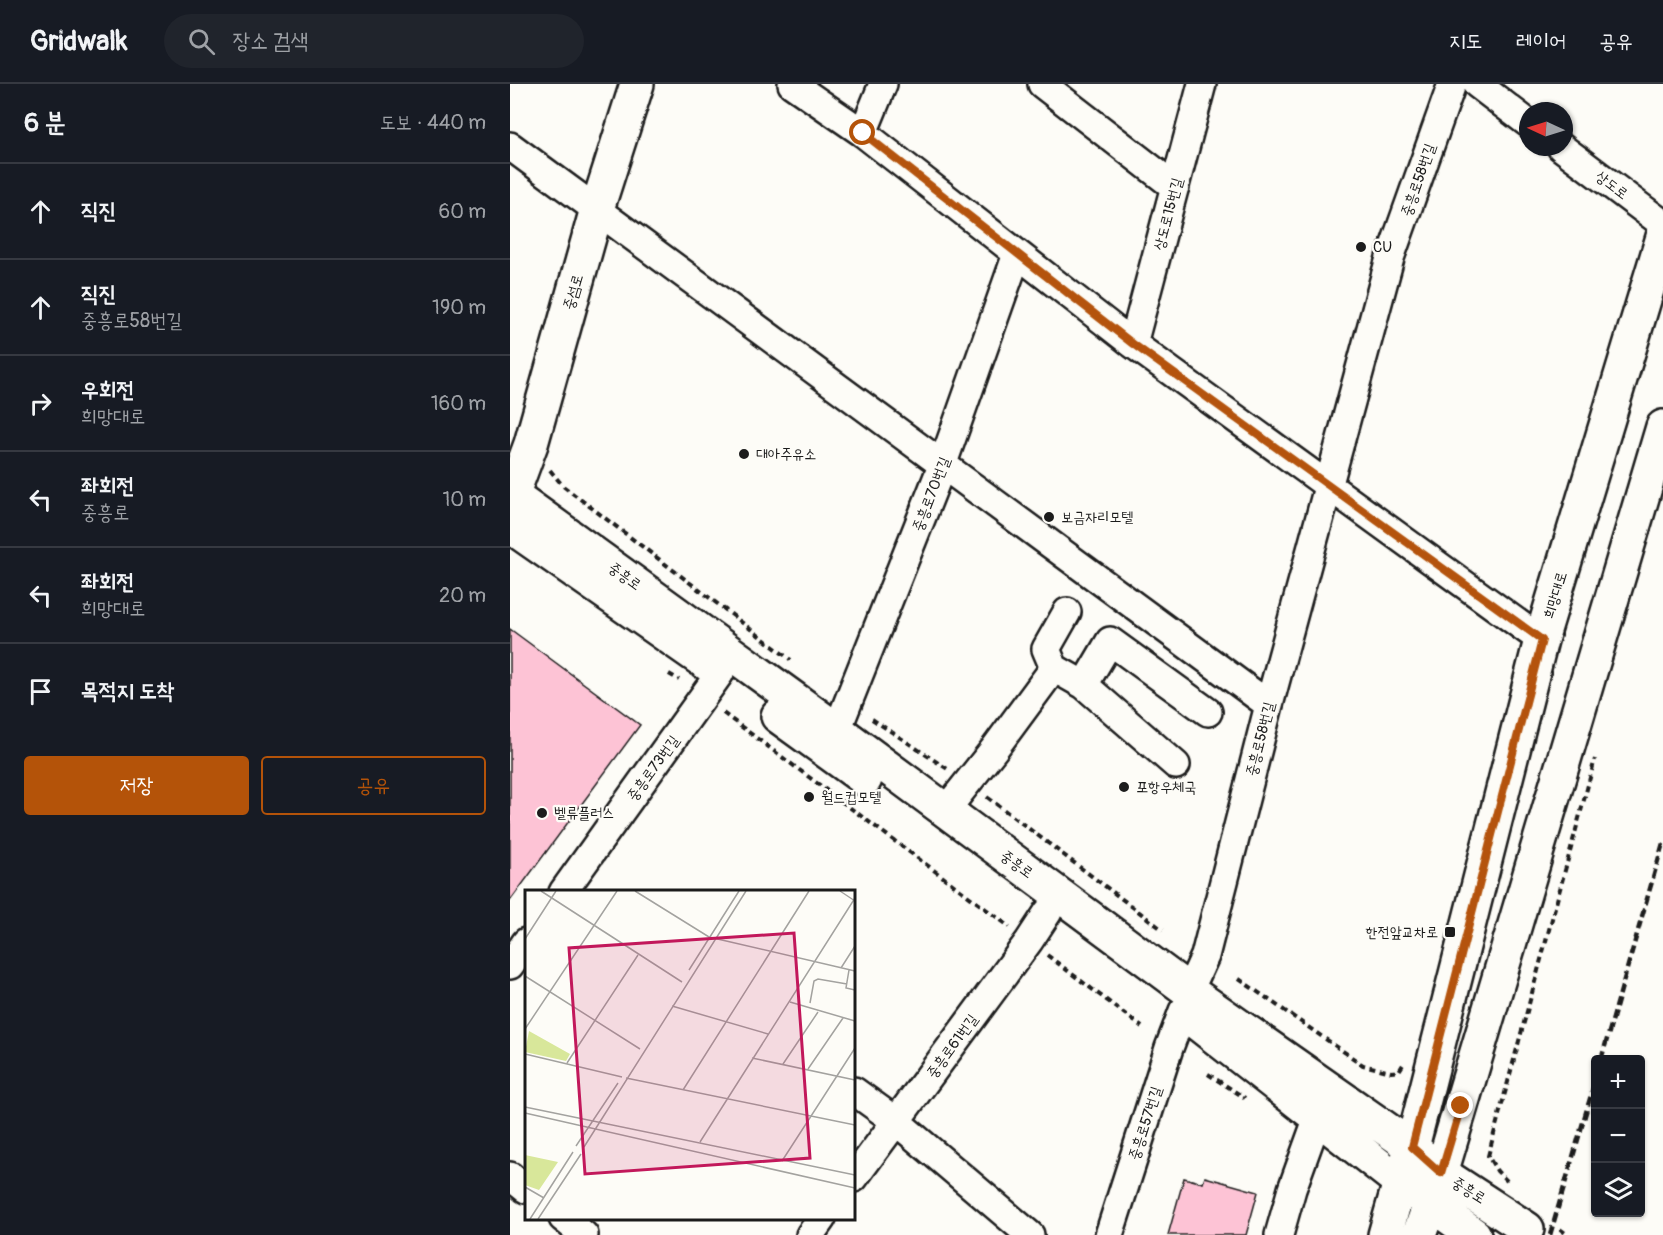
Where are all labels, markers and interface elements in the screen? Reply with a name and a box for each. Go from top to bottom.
search box [164,14,584,68]
text: Gridwalk [30,24,128,59]
icon: search [185,25,218,58]
text: 장소 검색 [233,27,308,55]
text: 지도 [1449,28,1483,55]
text: 레이어 [1516,28,1566,55]
text: 공유 [1599,28,1633,55]
north arrow [1519,102,1573,156]
text: 6 분 [24,107,66,139]
text: 도보 · 440 m [380,110,486,135]
route start [849,119,875,145]
street label: 중흥로58번길 [1397,141,1440,219]
street label: 상도로 [1592,167,1632,204]
street label: 상도로15번길 [1150,176,1187,253]
icon: ahead [24,195,57,228]
text: 직진 [81,197,116,225]
text: 60 m [439,199,486,224]
place label: CU [1373,238,1392,257]
marker: CU [1354,240,1368,254]
street label: 중섬로 [559,272,588,312]
text: 직진 [81,280,116,308]
icon: ahead [24,291,57,324]
text: 190 m [432,295,486,320]
text: 중흥로58번길 [81,308,182,333]
text: 우회전 [81,376,134,404]
icon: right [24,387,57,420]
text: 160 m [431,391,486,416]
text: 희망대로 [81,404,145,429]
place label: 대아주유소 [756,445,816,464]
marker: 대아주유소 [737,447,751,461]
street label: 중흥로70번길 [909,454,954,534]
text: 좌회전 [81,472,134,500]
icon: left [24,483,57,516]
text: 10 m [442,487,486,512]
text: 중흥로 [81,500,129,525]
place label: 보금자리모텔 [1061,508,1133,527]
marker: 보금자리모텔 [1042,510,1056,524]
street label: 중흥로 [604,558,645,595]
text: 좌회전 [81,568,134,596]
street label: 희망대로 [1539,569,1572,621]
icon: left [24,579,57,612]
text: 20 m [439,583,486,608]
text: 희망대로 [81,596,145,621]
icon: arrive [24,675,57,708]
text: 목적지 도착 [81,677,174,705]
street label: 중흥로58번길 [1242,700,1279,778]
street label: 중흥로73번길 [623,732,684,805]
button: 저장 [24,756,249,815]
button: 공유 [261,756,486,815]
place label: 포항우체국 [1136,778,1196,797]
marker: 포항우체국 [1117,780,1131,794]
place label: 월드컵모텔 [821,788,881,807]
marker: 월드컵모텔 [802,790,816,804]
place label: 벨류플러스 [554,804,614,823]
marker: 벨류플러스 [535,806,549,820]
street label: 중흥로 [996,846,1037,883]
inset map [525,890,855,1220]
place label: 한전앞교차로 [1366,923,1438,942]
marker: 한전앞교차로 [1443,925,1457,939]
street label: 중흥로61번길 [923,1010,982,1082]
map controls [1591,1055,1645,1217]
button: + [1591,1055,1645,1109]
street label: 중흥로57번길 [1125,1084,1166,1162]
route end [1447,1092,1473,1118]
button: − [1591,1109,1645,1163]
button: layers [1591,1163,1645,1217]
street label: 중흥로 [1448,1173,1489,1208]

